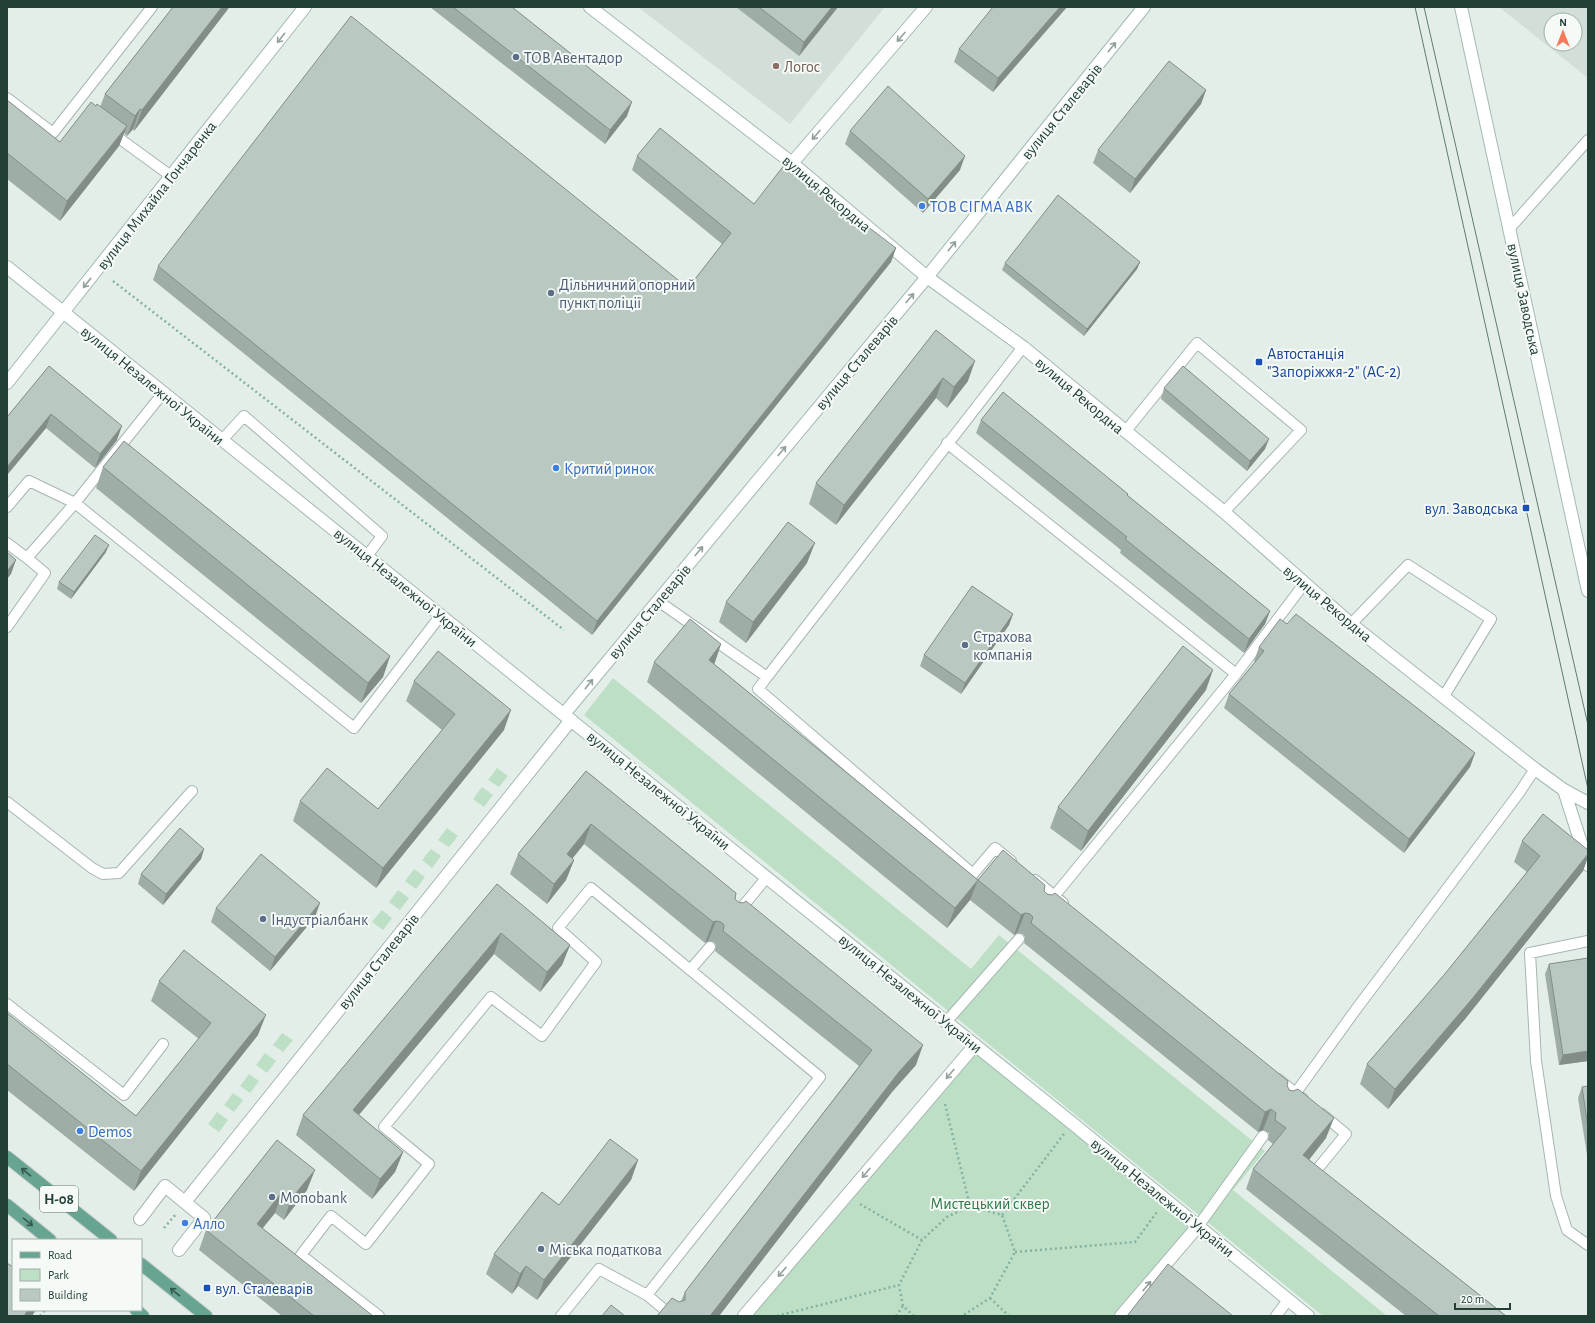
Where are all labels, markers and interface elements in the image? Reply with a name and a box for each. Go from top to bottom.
north arrow [1543,12,1583,52]
text: N [1559,17,1567,28]
one-way arrow [896,31,905,42]
one-way arrow [276,32,285,43]
one-way arrow [1108,41,1116,52]
place label: ТОВ Авентадор [524,50,623,66]
marker: ТОВ Авентадор [511,52,521,62]
place label: Логос [784,59,820,75]
marker: Логос [771,61,781,71]
street label: вулиця Сталеварів [1018,61,1106,163]
street label: вулиця Михайла Гончаренка [94,118,220,274]
one-way arrow [811,130,820,141]
street label: вулиця Рекордна [778,152,874,236]
place label: ТОВ СІГМА АВК [930,199,1033,215]
marker: ТОВ СІГМА АВК [917,201,927,211]
one-way arrow [947,241,956,252]
street label: вулиця Заводська [1503,242,1544,357]
one-way arrow [83,277,92,288]
place label: Дільничний опорний пункт поліції [559,277,696,312]
marker: Дільничний опорний пункт поліції [546,288,556,298]
one-way arrow [905,292,914,303]
street label: вулиця Сталеварів [813,312,902,414]
street label: вулиця Незалежної України [77,323,227,449]
place label: Автостанція "Запоріжжя-2" (АС-2) [1267,346,1401,380]
street label: вулиця Рекордна [1031,354,1127,438]
marker: Автостанція "Запоріжжя-2" (АС-2) [1254,357,1264,367]
one-way arrow [777,446,786,457]
place label: Критий ринок [564,461,655,477]
marker: Критий ринок [551,463,561,473]
place label: вул. Заводська [1425,501,1518,518]
marker: вул. Заводська [1521,503,1531,513]
street label: вулиця Незалежної України [330,525,480,651]
one-way arrow [694,546,703,557]
street label: вулиця Сталеварів [606,561,695,663]
street label: вулиця Рекордна [1279,562,1375,646]
place label: Страхова компанія [973,629,1032,663]
marker: Страхова компанія [960,640,970,650]
one-way arrow [585,679,594,689]
street label: вулиця Незалежної України [583,728,733,854]
street label: вулиця Сталеварів [335,911,423,1013]
place label: Індустріалбанк [271,912,369,929]
marker: Індустріалбанк [258,914,268,924]
street label: вулиця Незалежної України [835,931,985,1057]
one-way arrow [946,1069,955,1080]
place label: Demos [88,1124,132,1140]
marker: Demos [75,1126,85,1136]
street label: вулиця Незалежної України [1087,1135,1237,1261]
one-way arrow [20,1168,31,1176]
one-way arrow [861,1168,870,1179]
road number: Н-08 [40,1186,78,1212]
place label: Monobank [280,1190,348,1206]
marker: Monobank [267,1192,277,1202]
park label: Мистецький сквер [930,1196,1050,1212]
place label: Алло [193,1216,225,1232]
one-way arrow [23,1218,34,1227]
marker: Алло [180,1218,190,1228]
legend [12,1239,142,1311]
place label: Міська податкова [549,1242,662,1258]
marker: Міська податкова [536,1244,546,1254]
text: Road [48,1249,72,1261]
one-way arrow [777,1267,786,1278]
text: Park [48,1269,69,1281]
place label: вул. Сталеварів [215,1281,313,1298]
one-way arrow [1142,1281,1151,1292]
marker: вул. Сталеварів [202,1283,212,1293]
scale bar [1455,1285,1510,1311]
one-way arrow [170,1287,181,1296]
text: Building [48,1289,88,1301]
text: 20 m [1461,1293,1484,1305]

